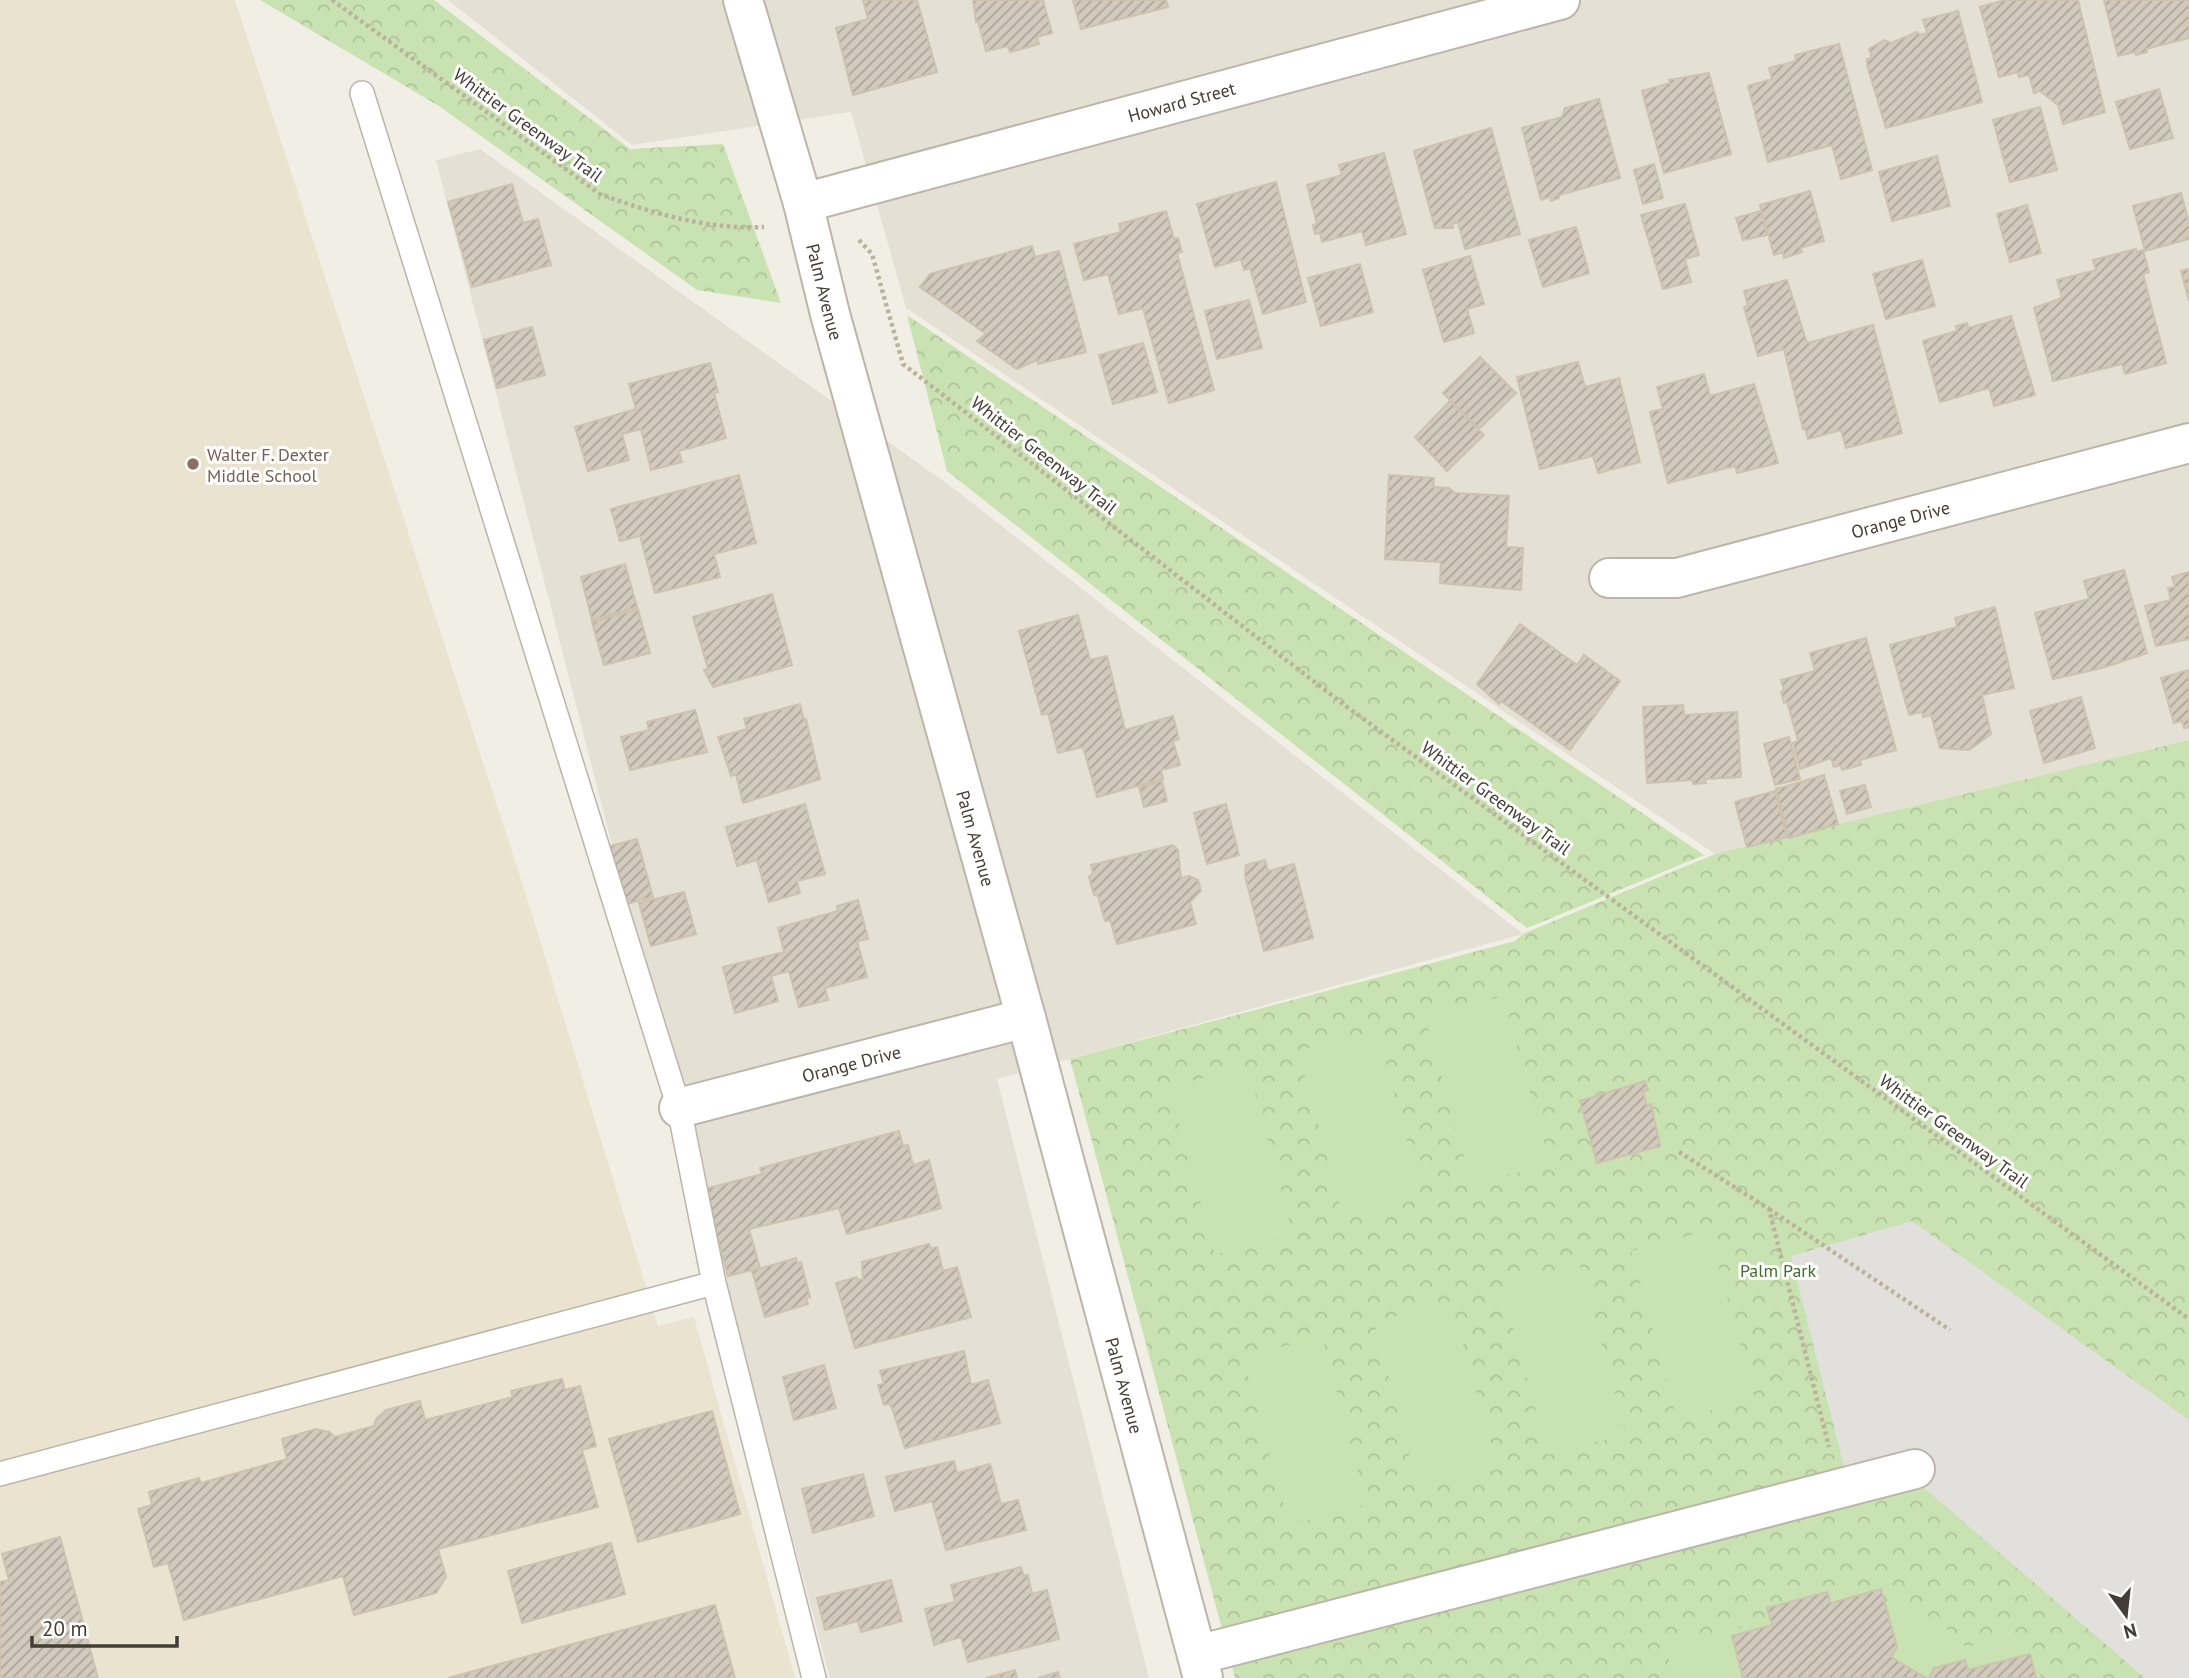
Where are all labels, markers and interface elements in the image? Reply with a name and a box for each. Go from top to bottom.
street label: Whittier Greenway Trail [449,63,608,187]
street label: Howard Street [1125,76,1238,127]
street label: Palm Avenue [802,241,848,343]
street label: Whittier Greenway Trail [966,391,1122,520]
place label: Walter F. Dexter Middle School [207,443,329,487]
marker: Walter F. Dexter Middle School [185,456,201,472]
street label: Orange Drive [1848,495,1952,543]
street label: Whittier Greenway Trail [1417,736,1576,860]
street label: Palm Avenue [952,787,1000,889]
street label: Orange Drive [799,1039,903,1087]
street label: Whittier Greenway Trail [1875,1069,2034,1193]
park label: Palm Park [1740,1259,1816,1282]
street label: Palm Avenue [1101,1335,1148,1436]
north arrow [2091,1580,2161,1650]
scale bar [32,1604,177,1648]
text: 20 m [42,1615,88,1642]
text: N [2121,1618,2140,1645]

